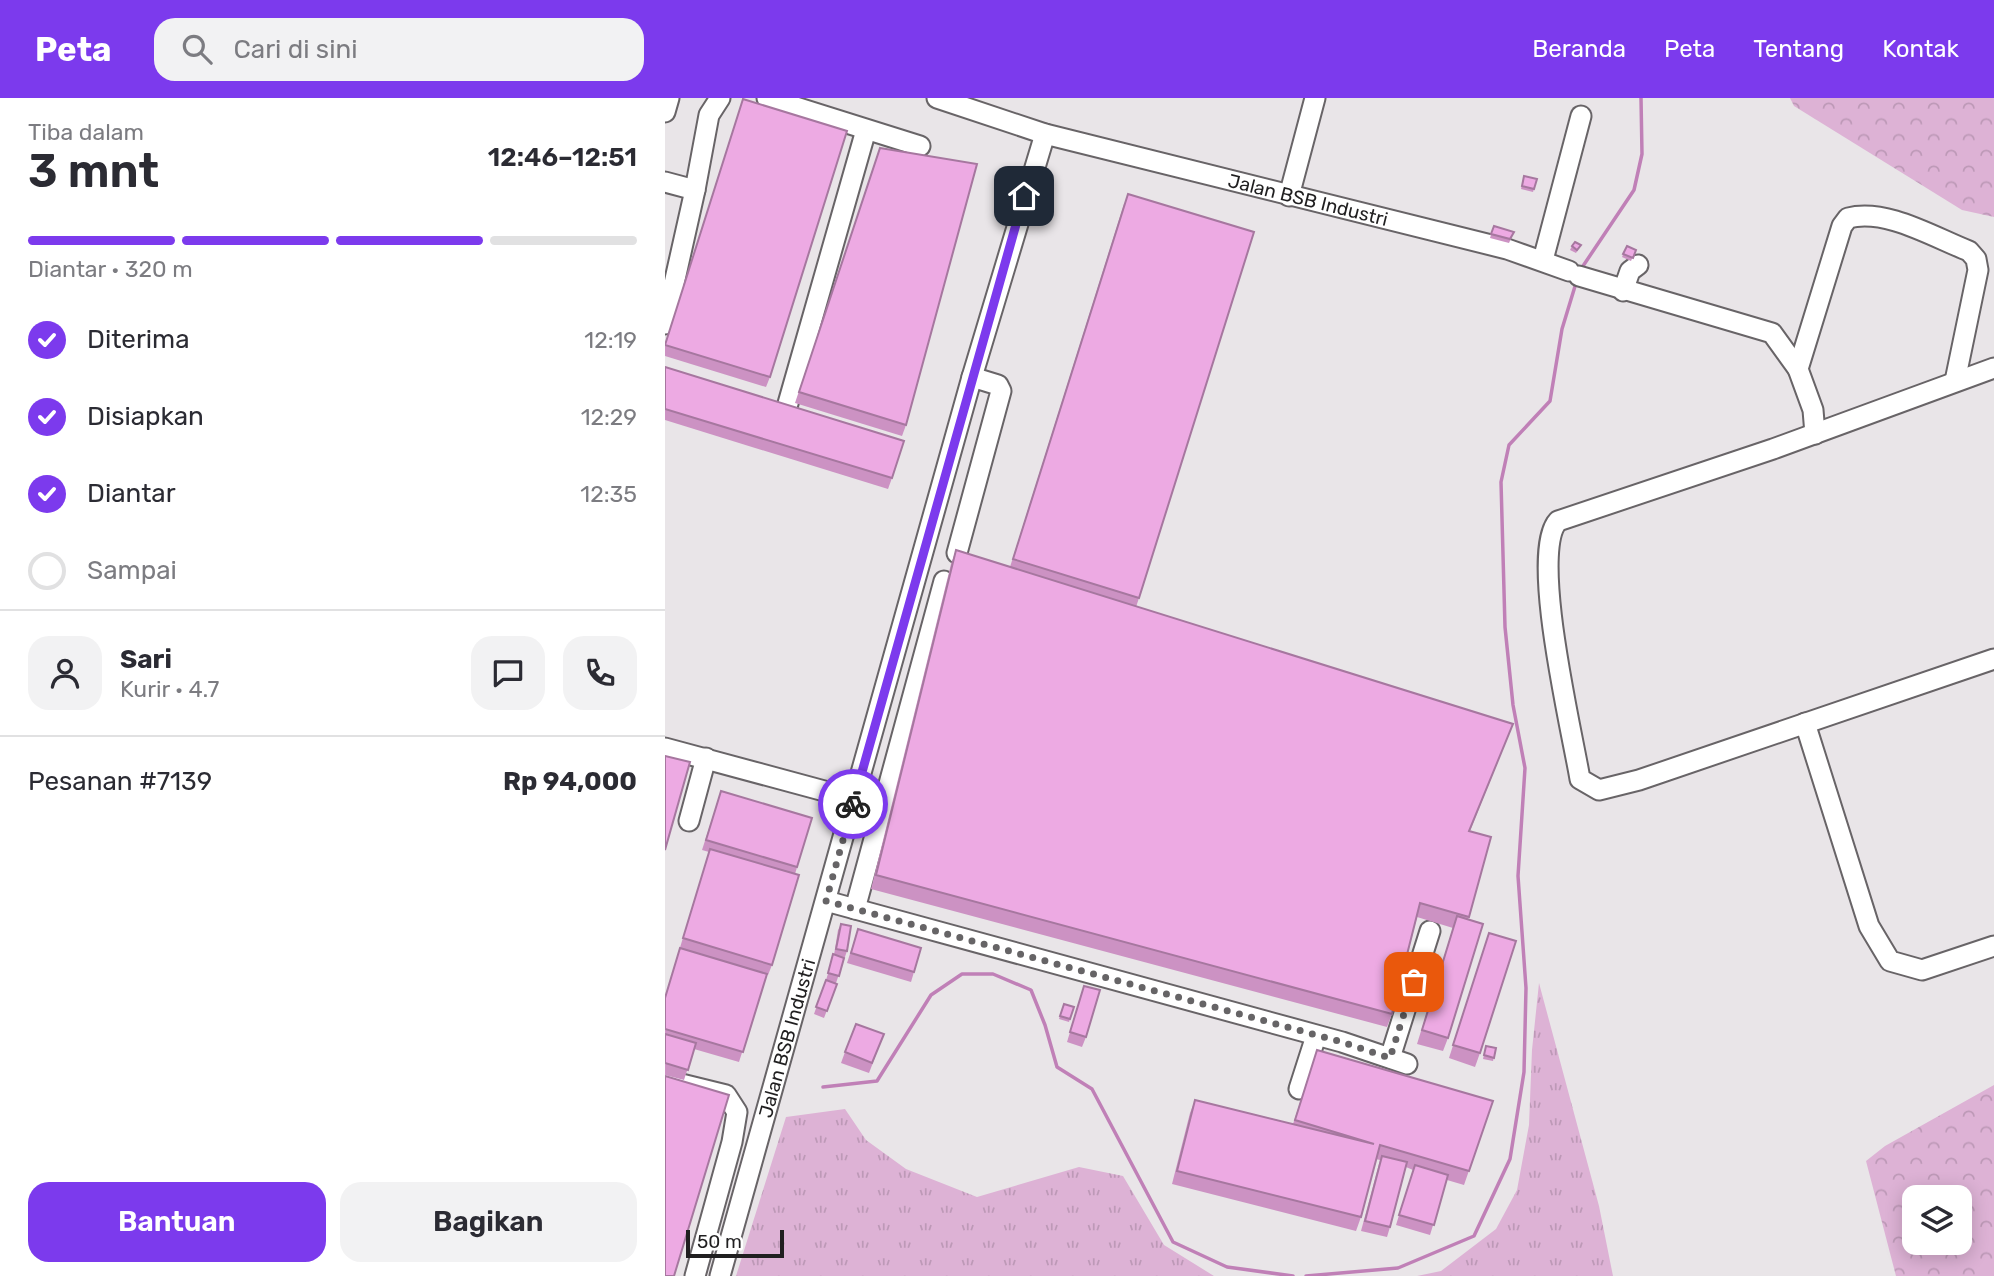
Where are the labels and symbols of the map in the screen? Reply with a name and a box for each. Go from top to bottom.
pin [994,166,1054,226]
street label: Jalan BSB Industri [1226,169,1390,231]
courier [818,769,888,839]
pin [1384,952,1444,1012]
street label: Jalan BSB Industri [754,956,820,1120]
scale bar [686,1227,784,1259]

